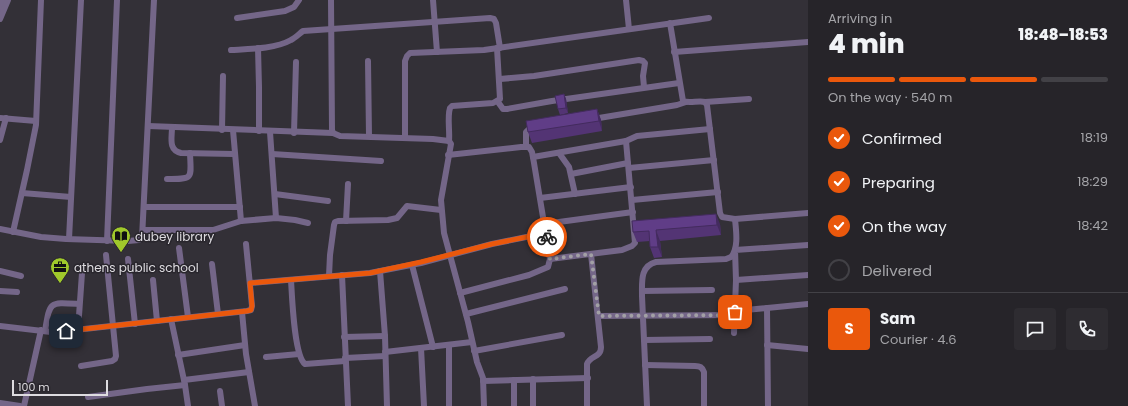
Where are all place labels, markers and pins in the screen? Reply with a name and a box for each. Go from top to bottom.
library icon: dubey library [110,225,132,253]
place label: dubey library [135,228,214,245]
office icon: athens public school [49,256,71,284]
place label: athens public school [74,259,199,276]
pin [718,295,752,329]
pin [49,314,83,348]

